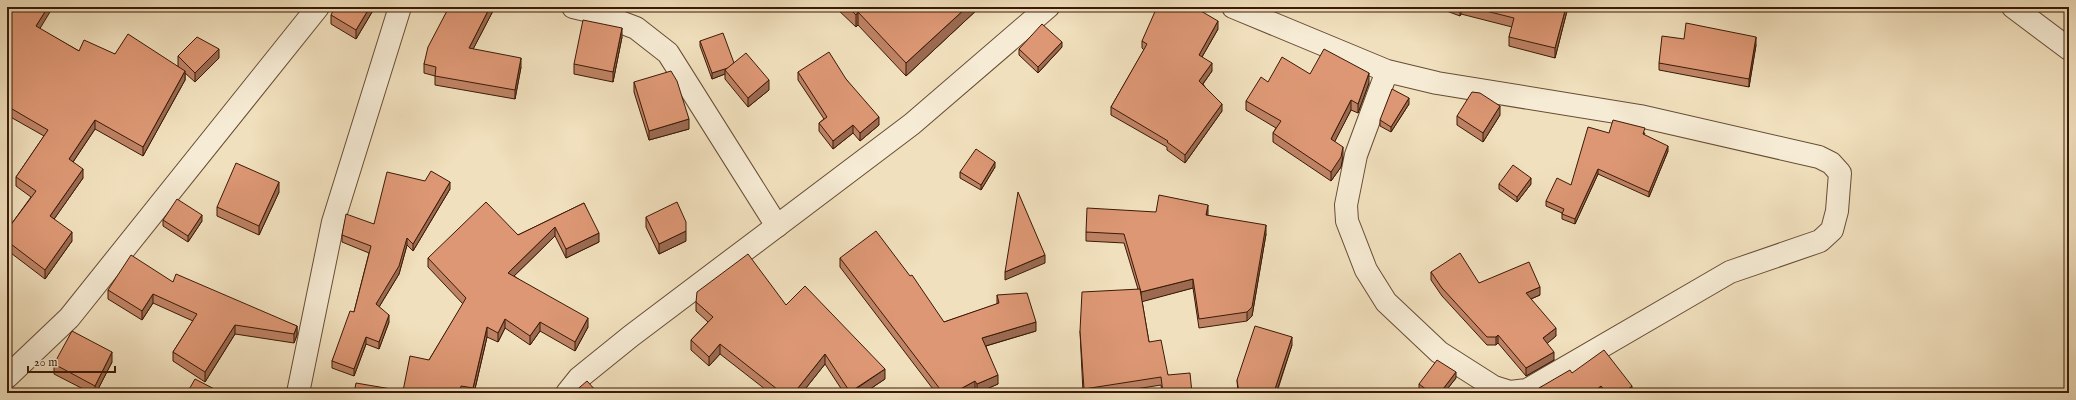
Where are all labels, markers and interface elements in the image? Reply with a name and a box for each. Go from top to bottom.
scale bar [28,348,115,374]
text: 20 m [34,355,57,370]

